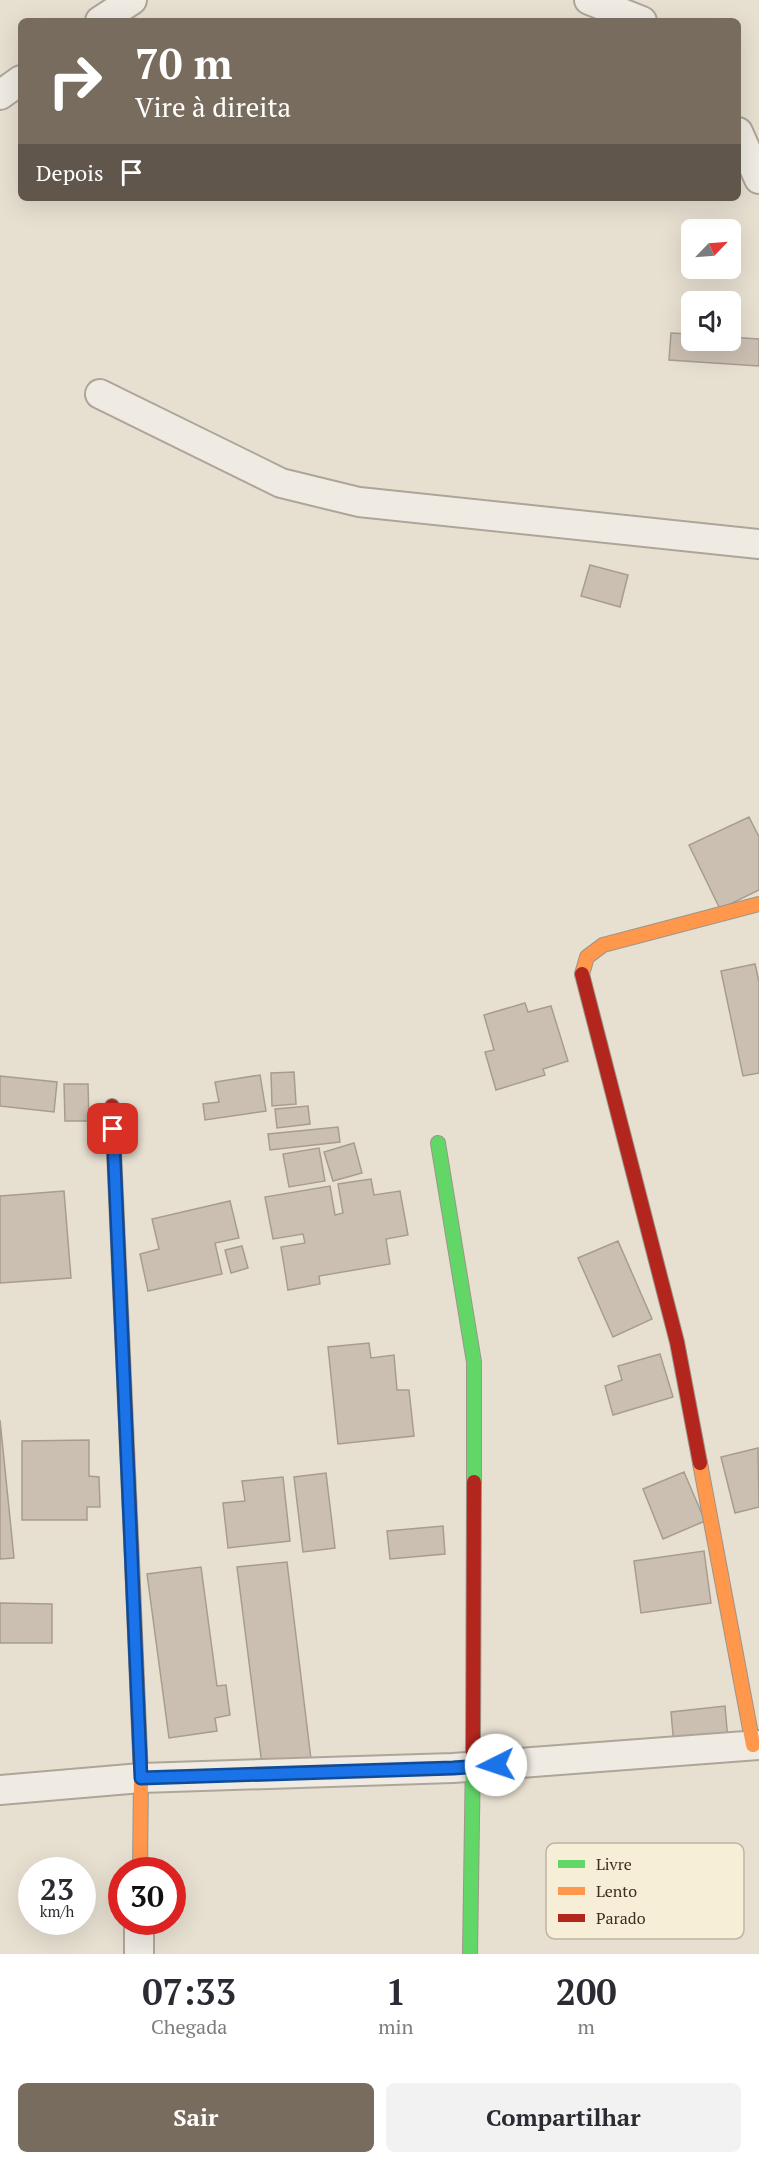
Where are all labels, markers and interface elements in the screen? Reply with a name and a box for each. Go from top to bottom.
text: 70 m [135,35,233,91]
icon: right [36,42,114,120]
text: Vire à direita [135,89,291,125]
icon: arrive [115,156,148,189]
text: Depois [36,158,103,187]
north arrow [681,219,741,279]
map controls [681,219,741,351]
button: sound [681,291,741,351]
pin [87,1103,138,1154]
icon: arrive [96,1112,129,1145]
position arrow [464,1733,528,1797]
legend [546,1843,744,1939]
text: Livre [596,1853,632,1875]
speed limit sign: 30 [108,1857,186,1935]
text: 23 [40,1869,74,1909]
text: Lento [596,1880,637,1902]
text: km/h [40,1901,74,1921]
text: Parado [596,1907,646,1929]
text: 07:33 [142,1968,236,2015]
text: 1 [386,1968,406,2015]
text: 200 [556,1968,617,2015]
text: Chegada [151,2013,227,2040]
text: min [378,2013,413,2040]
text: m [578,2013,595,2040]
button: Sair [18,2083,374,2152]
button: Compartilhar [386,2083,741,2152]

